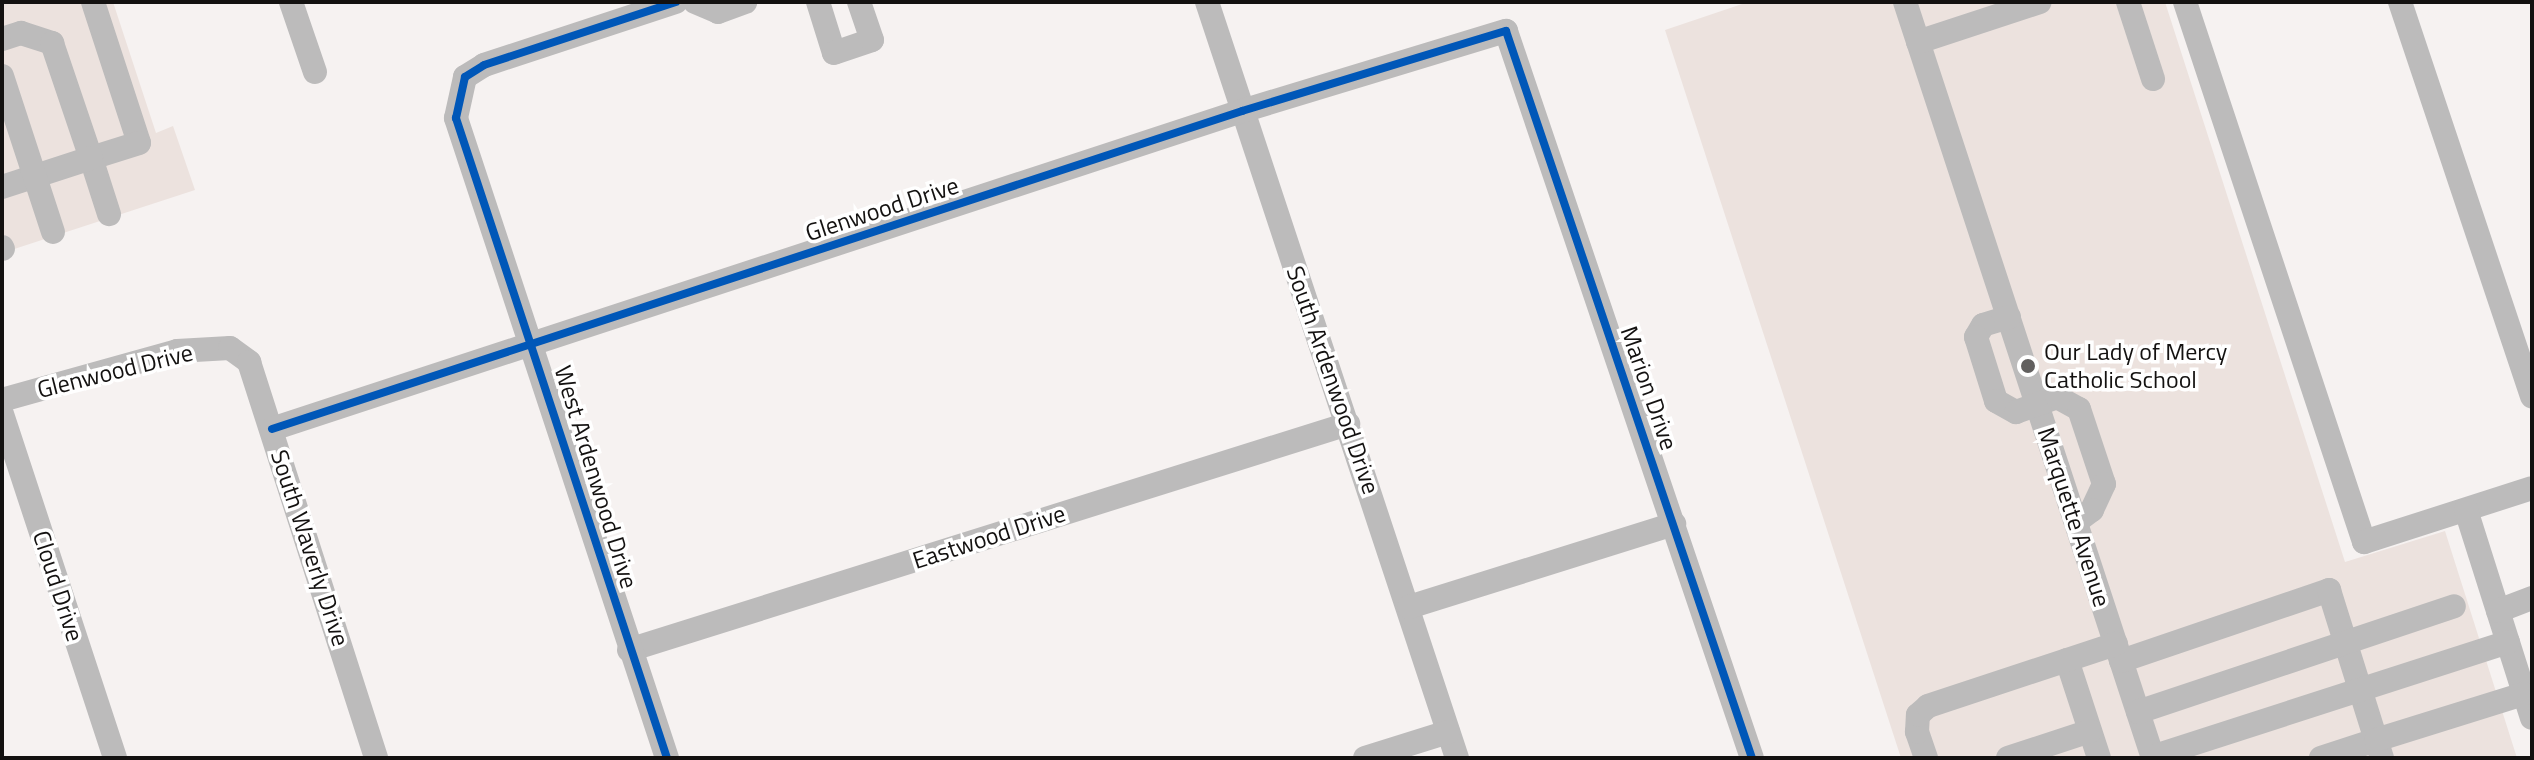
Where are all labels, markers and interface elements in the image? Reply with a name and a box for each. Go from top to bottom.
street label: Glenwood Drive [802,171,962,247]
street label: South Ardenwood Drive [1281,262,1385,498]
street label: Marion Drive [1614,322,1684,454]
street label: Glenwood Drive [34,338,196,404]
place label: Our Lady of Mercy Catholic School [2044,338,2227,394]
marker: Our Lady of Mercy Catholic School [2019,357,2037,375]
street label: West Ardenwood Drive [548,362,644,592]
street label: Marquette Avenue [2031,424,2117,610]
street label: South Waverly Drive [265,446,355,650]
street label: Eastwood Drive [909,499,1069,575]
street label: Cloud Drive [27,527,89,645]

